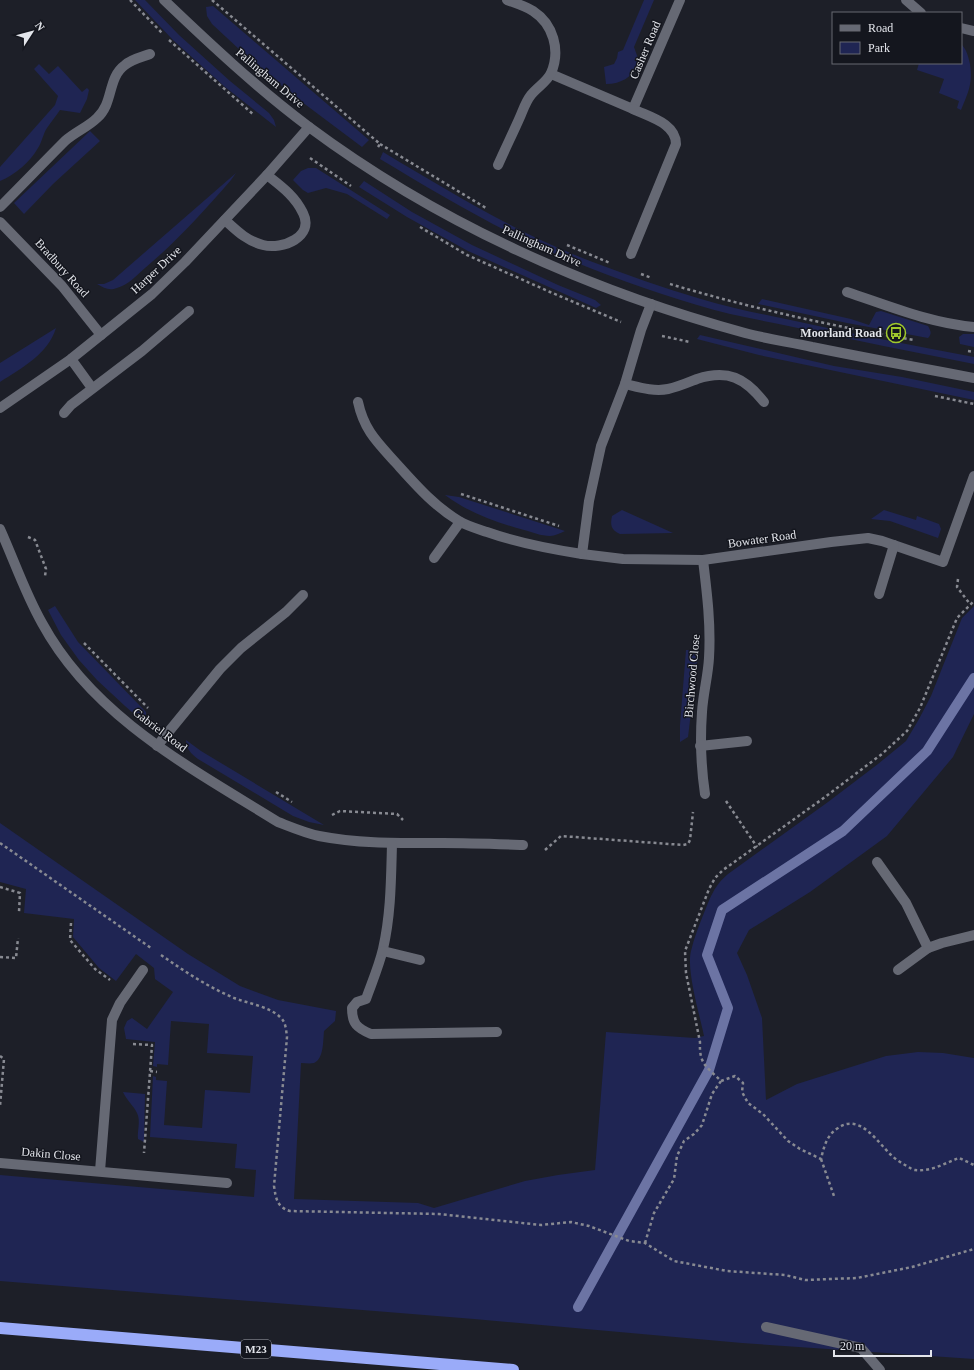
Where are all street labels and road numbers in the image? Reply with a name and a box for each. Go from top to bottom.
street label: Casher Road [627,19,663,81]
street label: Pallingham Drive [233,45,307,111]
street label: Pallingham Drive [500,222,584,270]
street label: Bradbury Road [32,236,92,300]
street label: Harper Drive [128,243,184,297]
street label: Bowater Road [727,527,797,551]
street label: Birchwood Close [681,634,703,718]
street label: Gabriel Road [130,705,190,755]
street label: Dakin Close [21,1144,81,1164]
road number: M23 [241,1340,271,1358]

